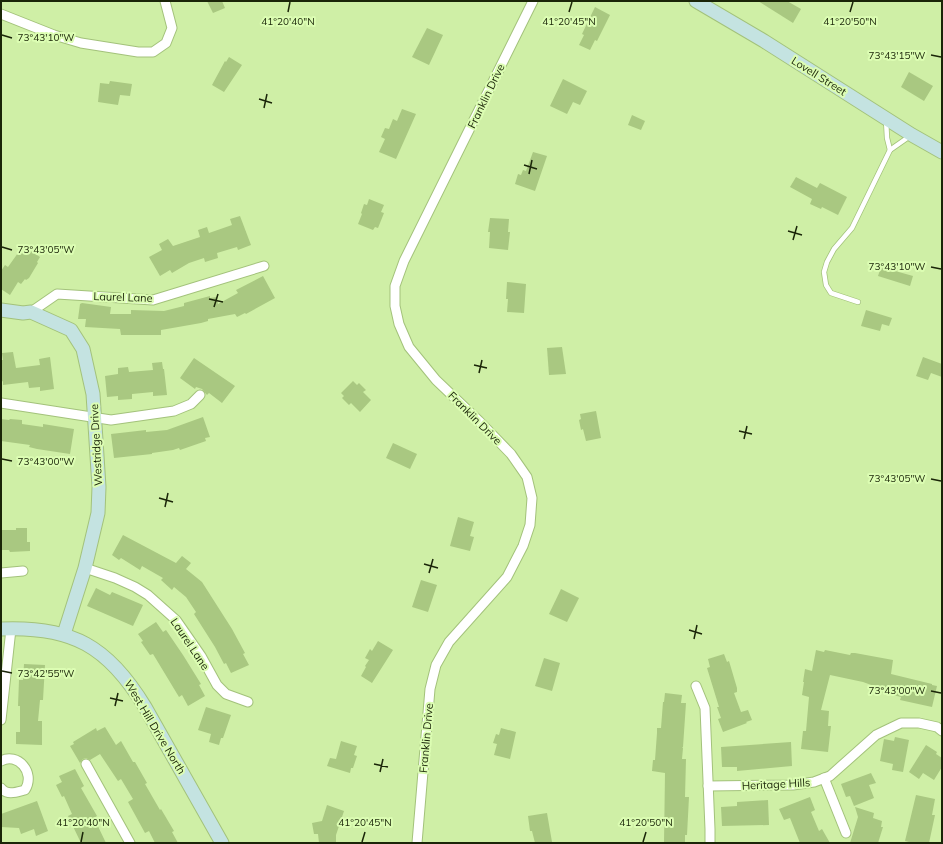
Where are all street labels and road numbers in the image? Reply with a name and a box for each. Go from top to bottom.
street label: Lovell Street [789,54,849,99]
street label: Franklin Drive [464,62,508,130]
street label: Laurel Lane [93,289,153,305]
street label: Franklin Drive [445,388,505,448]
street label: Westridge Drive [87,404,105,486]
street label: Laurel Lane [168,615,212,673]
street label: West Hill Drive North [121,677,189,777]
street label: Franklin Drive [416,703,436,773]
street label: Heritage Hills [741,775,811,793]

